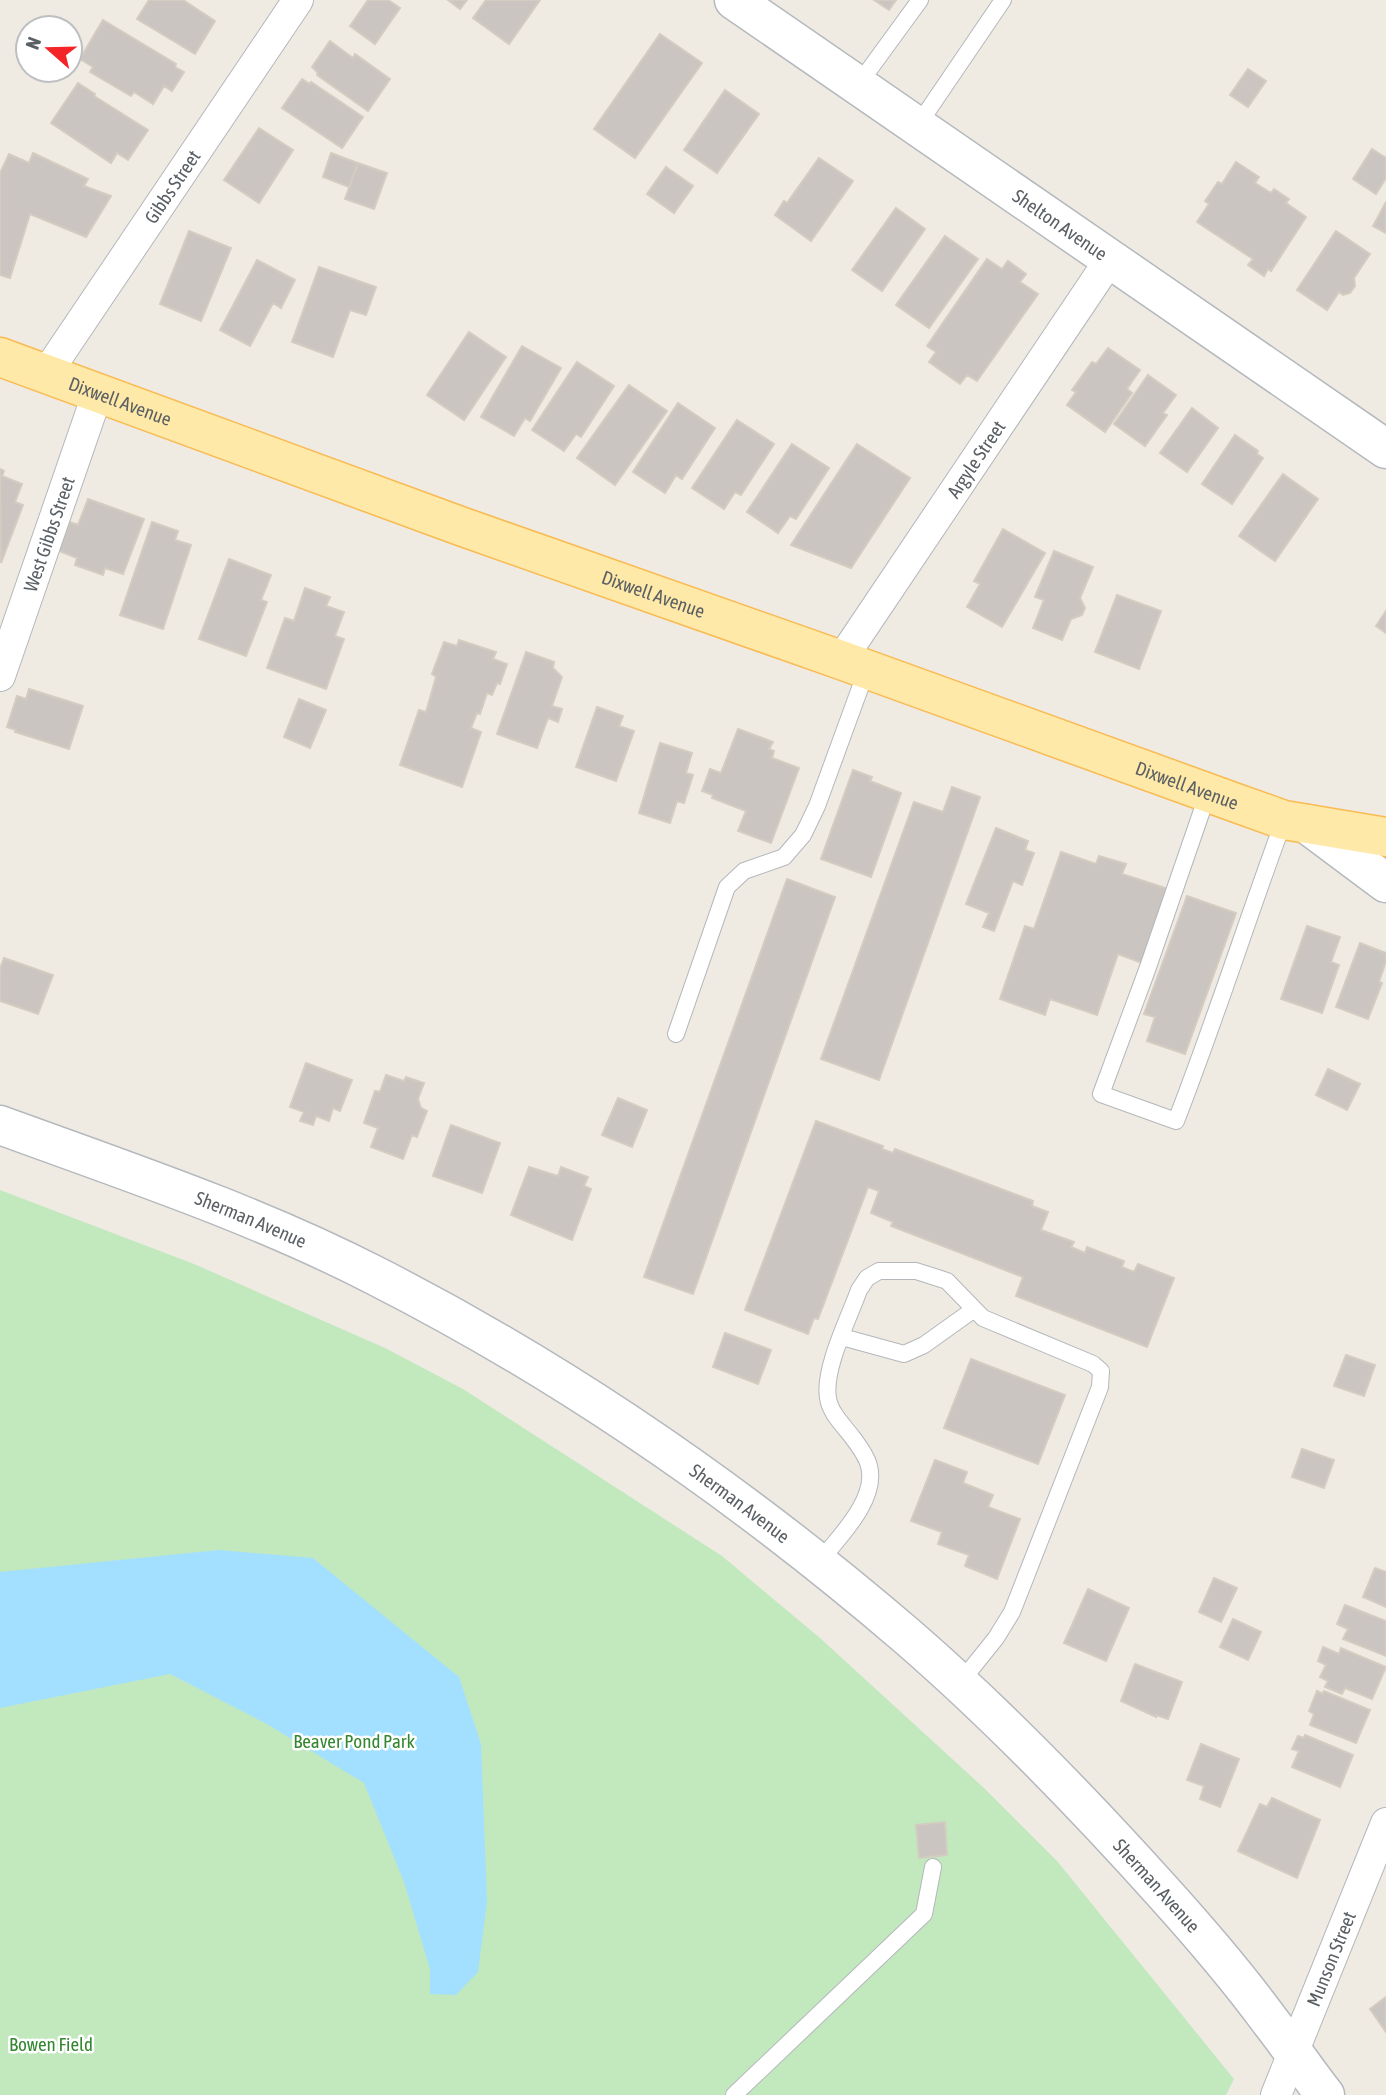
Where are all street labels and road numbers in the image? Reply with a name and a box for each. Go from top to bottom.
street label: Gibbs Street [140,146,205,227]
street label: Shelton Avenue [1009,184,1112,265]
street label: Dixwell Avenue [66,372,175,430]
street label: Argyle Street [942,416,1010,502]
street label: West Gibbs Street [19,474,79,595]
street label: Dixwell Avenue [599,566,708,622]
street label: Dixwell Avenue [1133,757,1242,814]
street label: Sherman Avenue [192,1187,310,1252]
street label: Sherman Avenue [686,1459,794,1547]
street label: Sherman Avenue [1109,1834,1205,1937]
street label: Munson Street [1302,1908,1360,2009]

